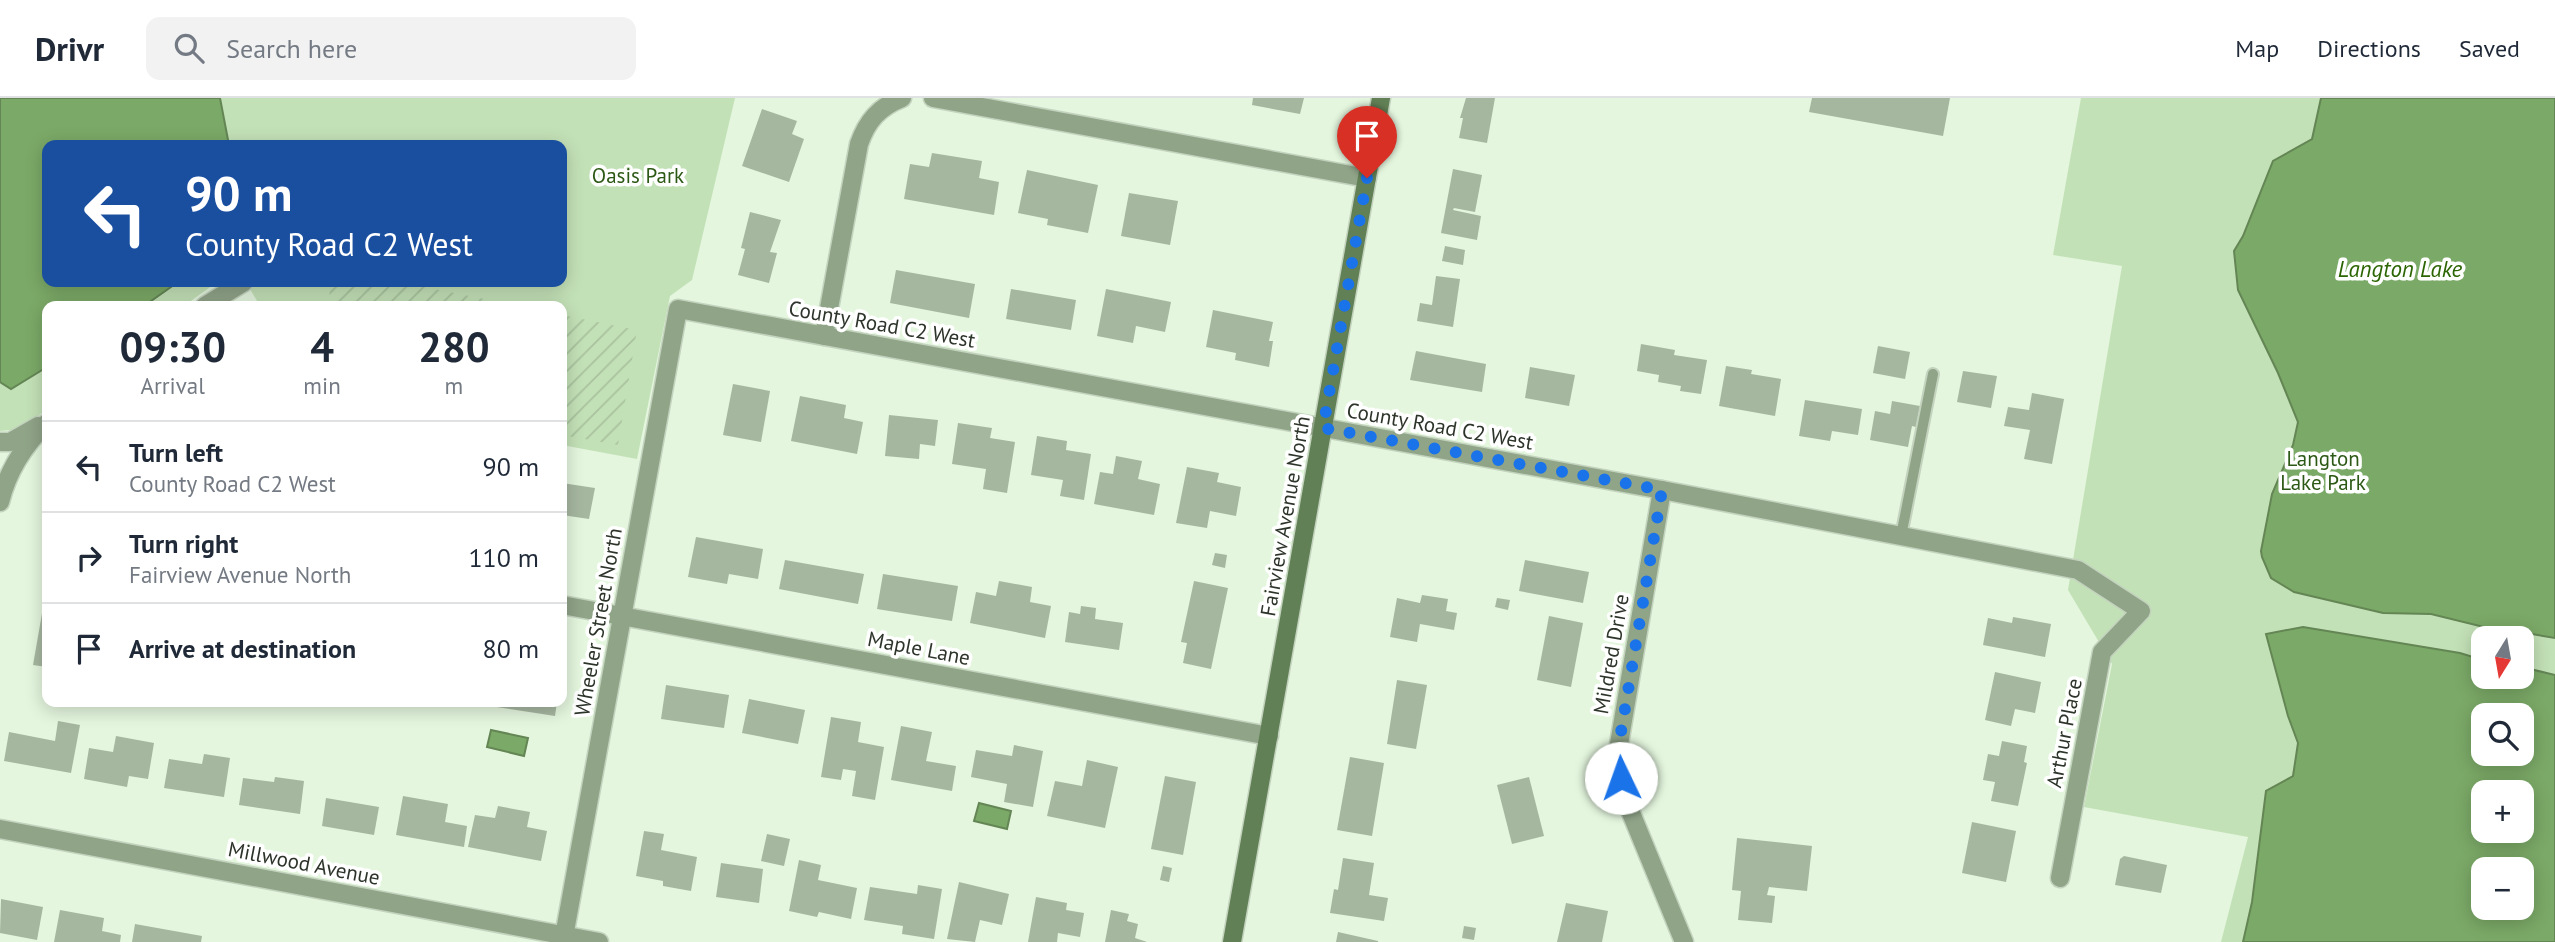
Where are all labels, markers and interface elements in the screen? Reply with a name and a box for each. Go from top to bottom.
search box [146,17,636,80]
text: Drivr [35,27,104,70]
icon: search [170,29,208,67]
text: Search here [226,32,357,65]
text: Map [2235,33,2279,64]
text: Directions [2317,33,2421,64]
text: Saved [2459,33,2520,64]
pin [1337,106,1397,178]
icon: arrive [1348,117,1386,155]
text: 90 m [185,161,292,225]
park label: Oasis Park [592,162,684,189]
icon: left [70,168,161,259]
text: County Road C2 West [185,223,473,265]
water label: Langton Lake [2338,254,2462,283]
street label: County Road C2 West [787,294,977,354]
text: 09:30 [119,319,226,374]
text: 4 [310,319,334,374]
text: 280 [418,319,490,374]
text: Arrival [140,371,205,400]
text: min [303,371,341,400]
text: m [445,371,463,400]
street label: County Road C2 West [1345,396,1535,456]
street label: Fairview Avenue North [1254,414,1316,618]
text: Turn left [129,436,223,469]
park label: Langton Lake Park [2280,445,2366,496]
icon: left [70,448,108,486]
text: 90 m [483,450,539,483]
text: County Road C2 West [129,469,336,498]
street label: Wheeler Street North [568,526,628,718]
text: Turn right [129,527,238,560]
icon: right [70,539,108,577]
text: 110 m [468,541,539,574]
text: Fairview Avenue North [129,560,351,589]
street label: Mildred Drive [1587,592,1635,716]
street label: Maple Lane [865,625,973,671]
north arrow [2471,626,2534,690]
map controls [2471,626,2534,920]
icon: arrive [70,630,108,668]
text: Arrive at destination [129,632,356,665]
text: 80 m [483,632,539,665]
street label: Arthur Place [2040,676,2088,790]
button: search [2471,703,2534,766]
position arrow [1584,741,1658,815]
button: + [2471,780,2534,843]
street label: Millwood Avenue [226,835,382,891]
button: − [2471,857,2534,920]

